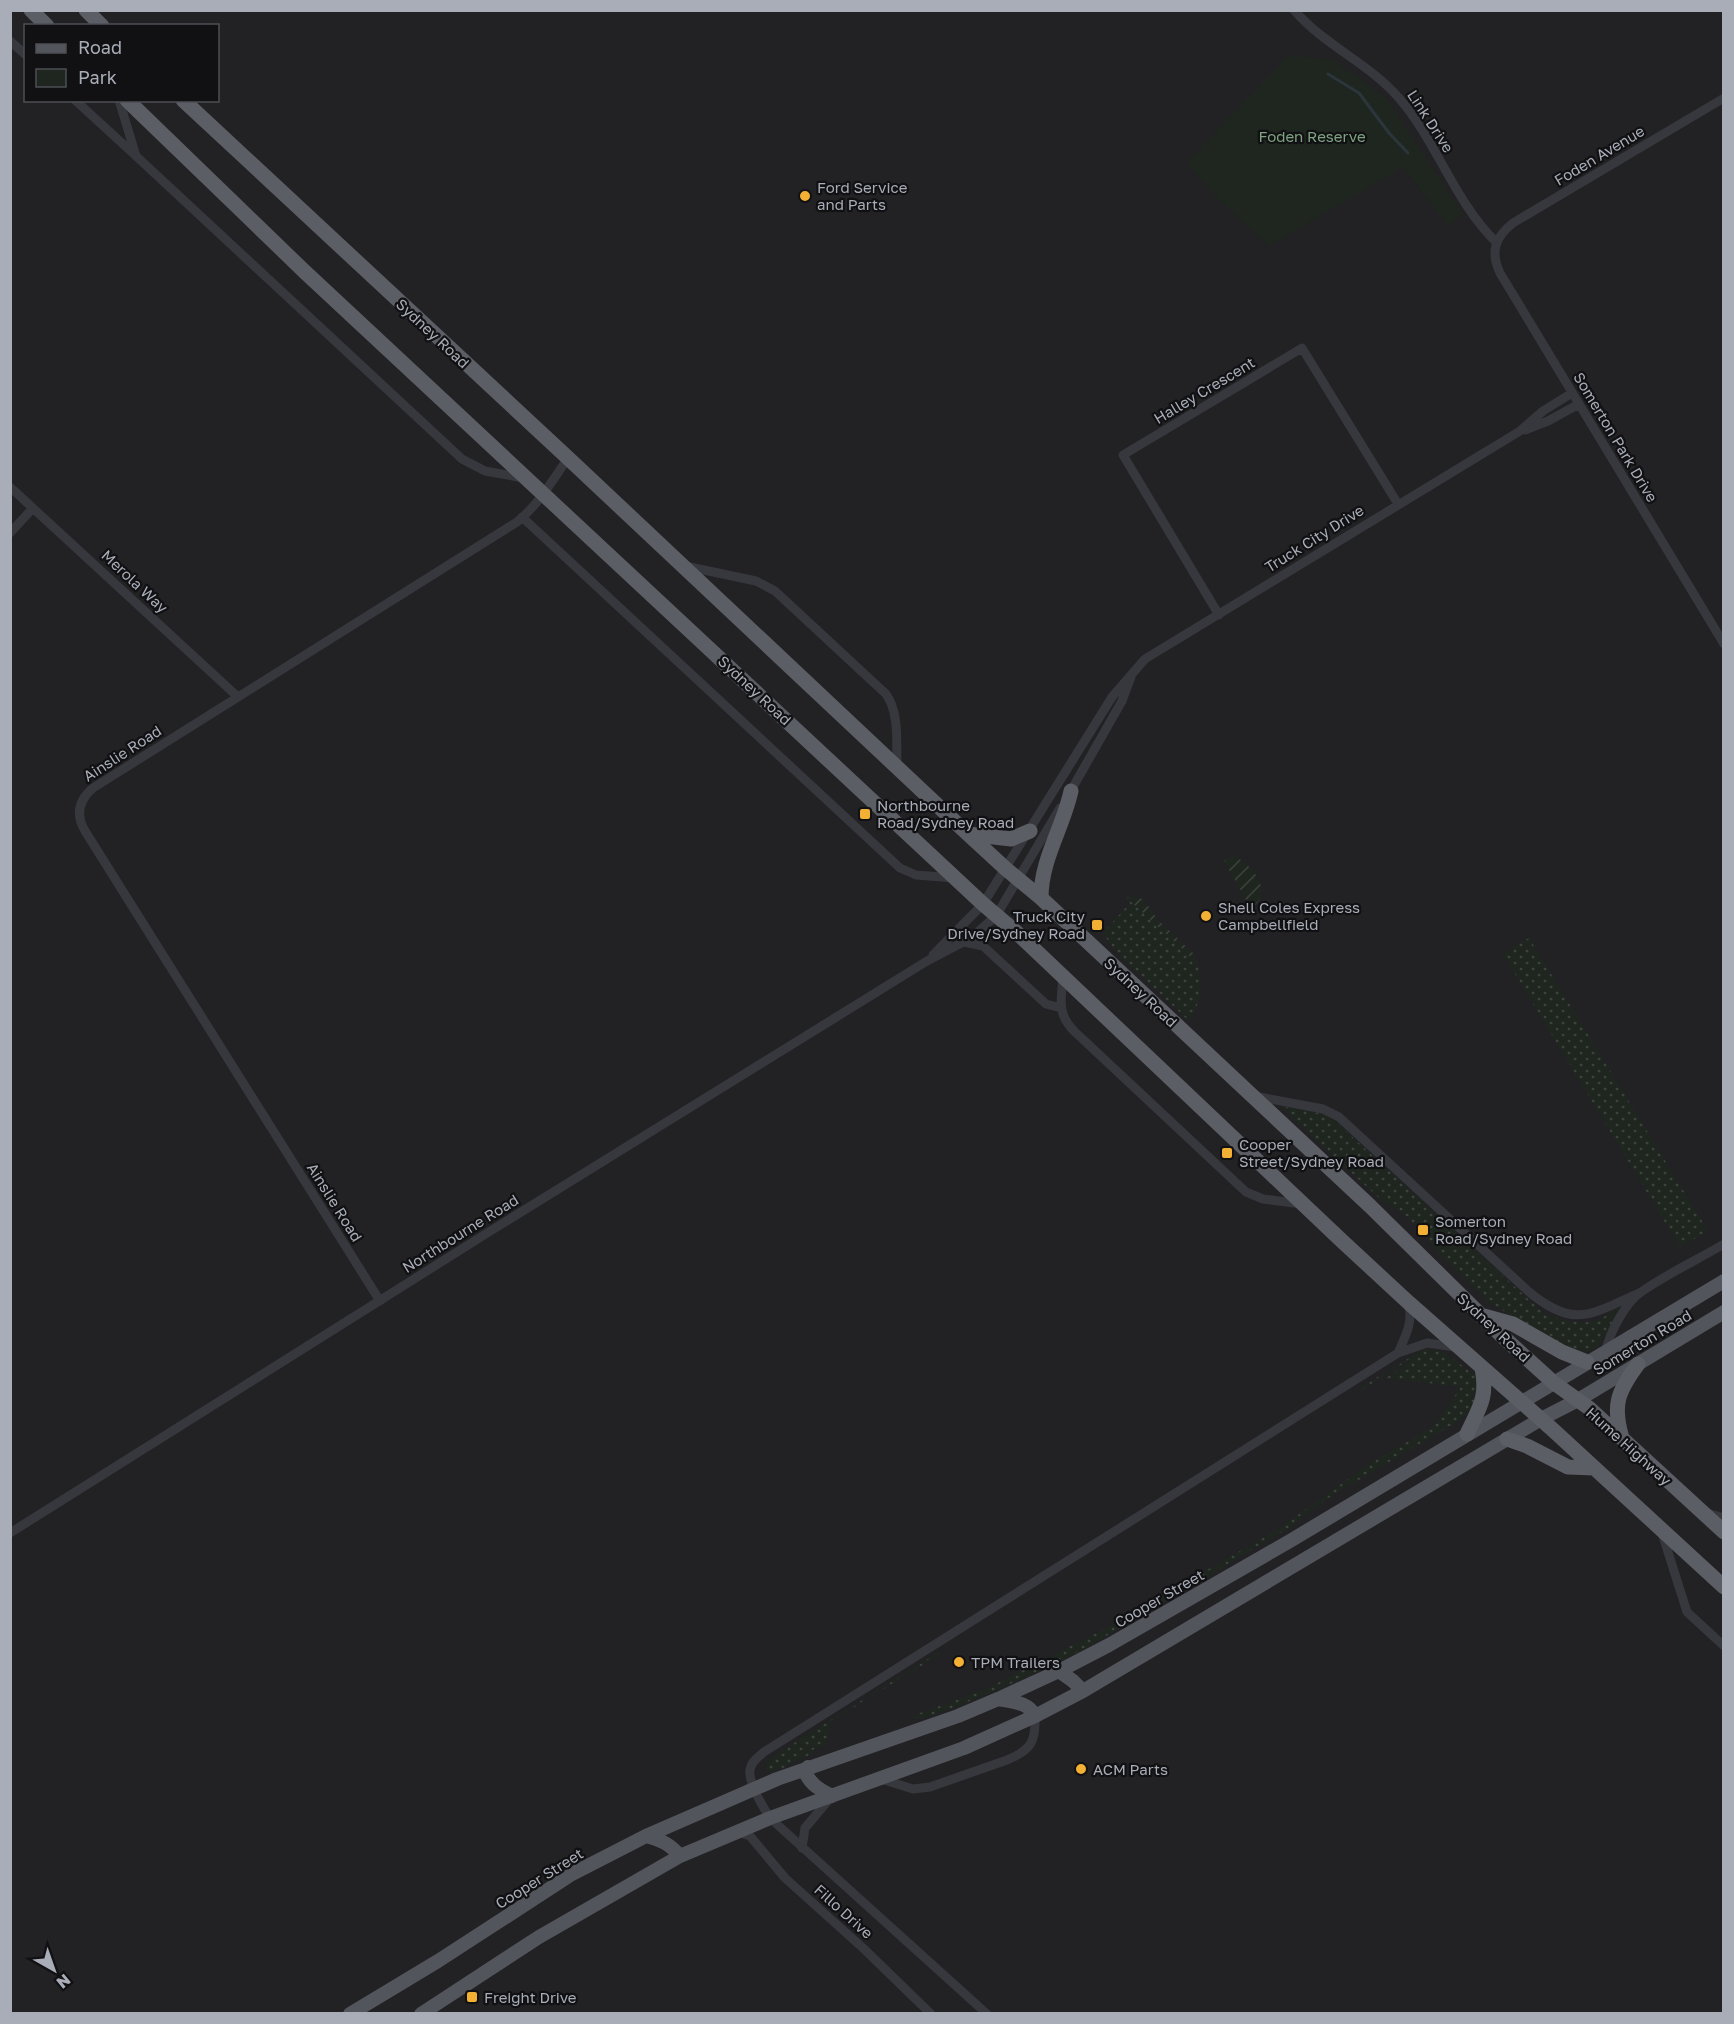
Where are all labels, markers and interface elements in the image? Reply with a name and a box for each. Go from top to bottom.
legend [24,24,219,102]
text: Road [78,36,122,58]
text: Park [78,66,117,88]
street label: Link Drive [1404,86,1458,156]
street label: Foden Avenue [1551,121,1647,189]
park label: Foden Reserve [1258,127,1366,145]
place label: Ford Service and Parts [817,178,908,213]
marker: Ford Service and Parts [798,189,812,203]
street label: Sydney Road [393,295,473,371]
street label: Halley Crescent [1150,353,1258,427]
street label: Somerton Park Drive [1570,369,1662,505]
street label: Truck City Drive [1261,500,1367,576]
street label: Merola Way [98,546,172,617]
street label: Sydney Road [715,652,795,728]
street label: Ainslie Road [80,721,164,785]
place label: Northbourne Road/Sydney Road [877,796,1014,831]
marker: Northbourne Road/Sydney Road [858,807,872,821]
place label: Shell Coles Express Campbellfield [1218,898,1360,933]
place label: Truck City Drive/Sydney Road [947,907,1086,942]
marker: Shell Coles Express Campbellfield [1199,909,1213,923]
marker: Truck City Drive/Sydney Road [1090,918,1104,932]
street label: Sydney Road [1101,954,1181,1030]
place label: Cooper Street/Sydney Road [1239,1135,1384,1170]
marker: Cooper Street/Sydney Road [1220,1146,1234,1160]
street label: Ainslie Road [304,1159,366,1245]
street label: Northbourne Road [399,1190,521,1276]
place label: Somerton Road/Sydney Road [1435,1212,1572,1247]
marker: Somerton Road/Sydney Road [1416,1223,1430,1237]
street label: Sydney Road [1454,1289,1534,1365]
street label: Somerton Road [1590,1306,1694,1378]
street label: Hume Highway [1583,1403,1676,1489]
street label: Cooper Street [1111,1565,1207,1631]
place label: TPM Trailers [971,1653,1060,1671]
marker: TPM Trailers [952,1655,966,1669]
place label: ACM Parts [1093,1760,1168,1778]
marker: ACM Parts [1074,1762,1088,1776]
street label: Cooper Street [492,1844,586,1912]
street label: Fillo Drive [811,1880,877,1942]
north arrow [24,1940,84,2000]
text: N [53,1970,75,1993]
place label: Freight Drive [484,1988,577,2006]
marker: Freight Drive [465,1990,479,2004]

